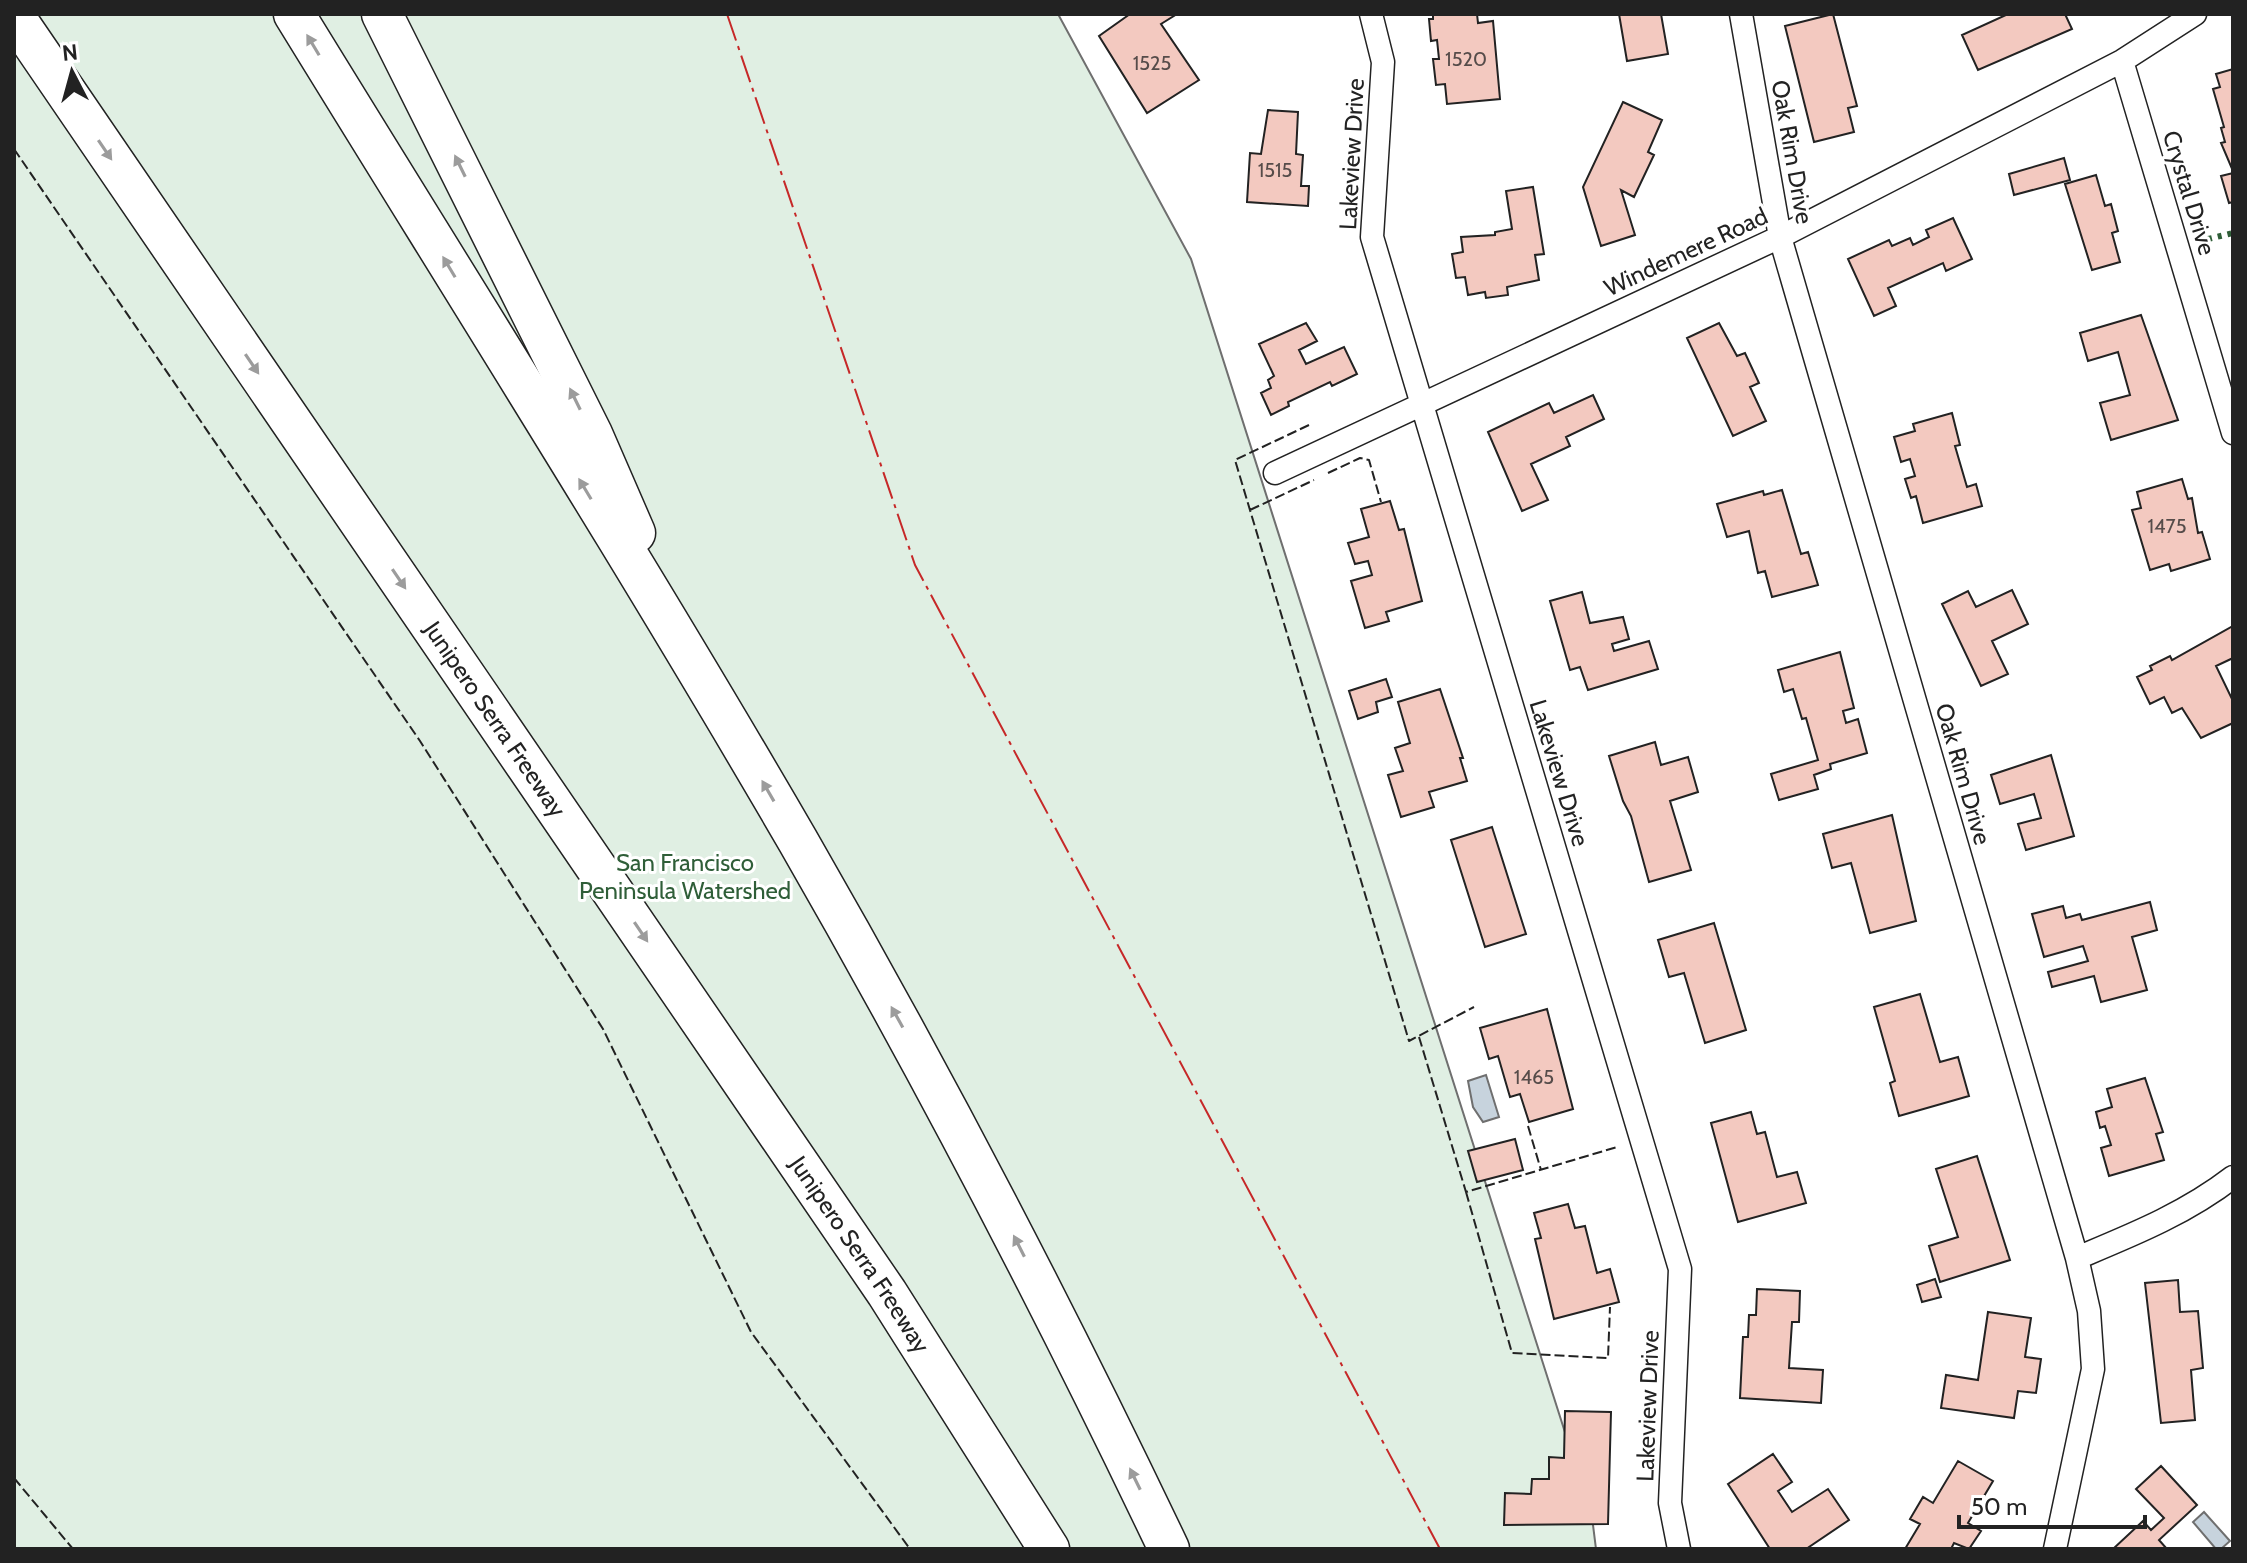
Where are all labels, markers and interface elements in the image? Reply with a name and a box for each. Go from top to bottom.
north arrow [32,32,112,112]
one-way arrow [307,34,321,56]
text: N [61,38,79,67]
house number: 1520 [1445,47,1487,71]
house number: 1525 [1133,51,1171,75]
street label: Lakeview Drive [1333,77,1370,231]
street label: Oak Rim Drive [1766,78,1819,226]
street label: Crystal Drive [2157,127,2222,259]
one-way arrow [98,139,113,160]
one-way arrow [453,155,467,178]
house number: 1515 [1258,158,1292,182]
street label: Windemere Road [1599,201,1772,302]
one-way arrow [442,256,456,278]
one-way arrow [244,354,259,375]
one-way arrow [568,388,582,411]
one-way arrow [578,478,592,500]
house number: 1475 [2148,514,2186,538]
one-way arrow [391,568,406,589]
street label: Junipero Serra Freeway [418,615,572,822]
street label: Lakeview Drive [1523,696,1596,850]
street label: Oak Rim Drive [1929,700,1997,848]
one-way arrow [761,780,775,802]
park label: San Francisco Peninsula Watershed [579,848,791,905]
one-way arrow [633,922,648,943]
one-way arrow [890,1005,903,1028]
house number: 1465 [1514,1065,1554,1089]
street label: Junipero Serra Freeway [783,1150,936,1358]
one-way arrow [1012,1234,1026,1257]
street label: Lakeview Drive [1630,1330,1665,1482]
one-way arrow [1128,1467,1142,1490]
scale bar [1959,1479,2145,1529]
text: 50 m [1971,1492,2027,1521]

